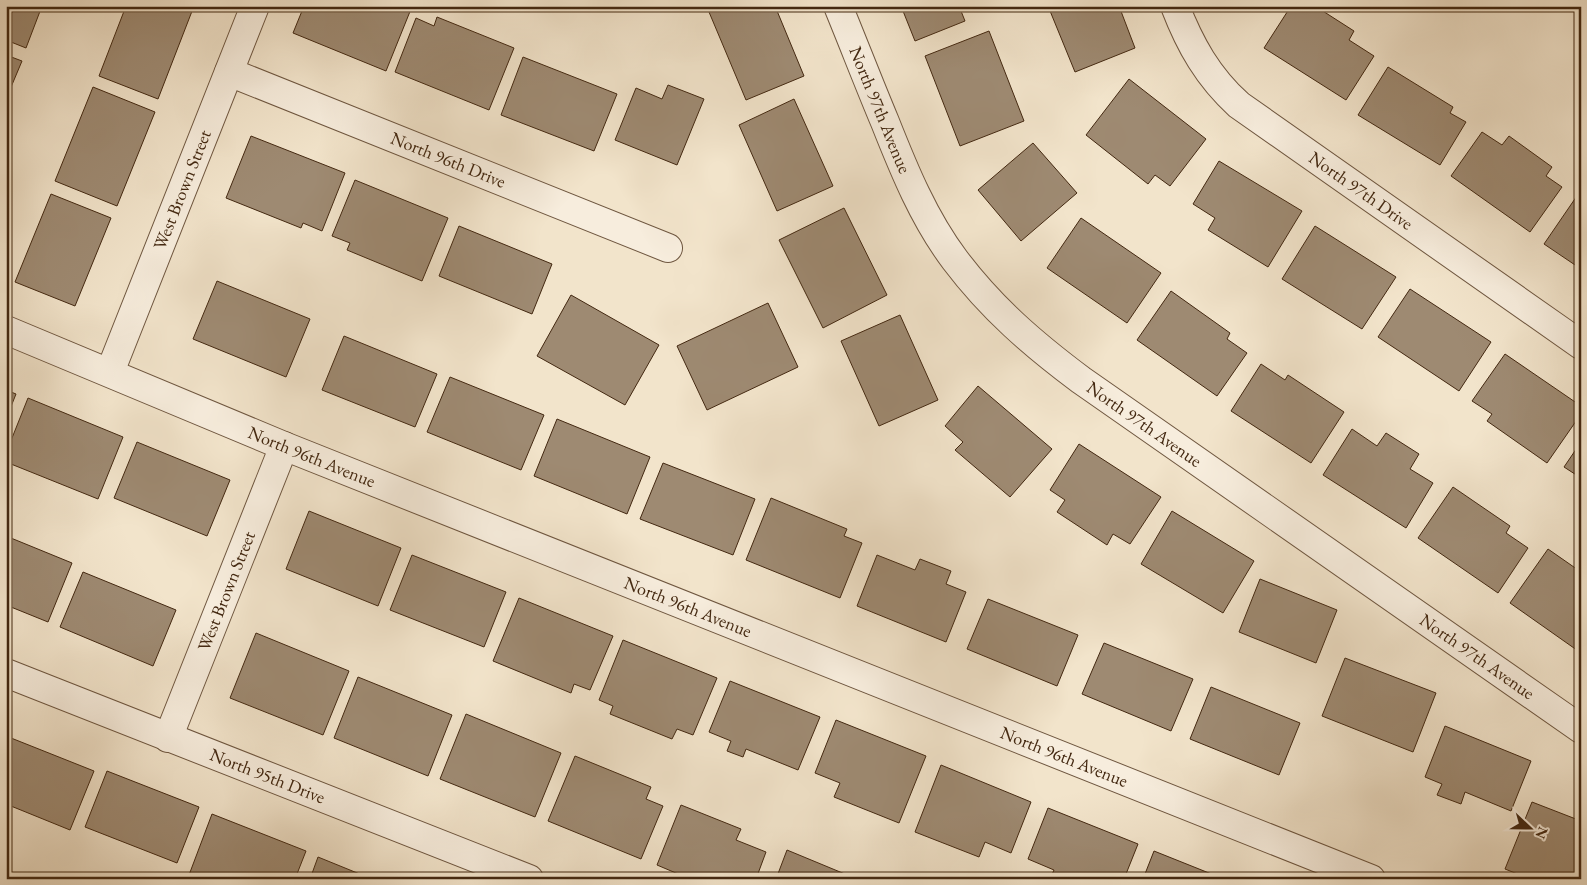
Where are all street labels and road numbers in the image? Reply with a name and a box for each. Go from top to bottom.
street label: North 97th Avenue [844,43,917,177]
street label: West Brown Street [148,126,216,253]
street label: North 96th Drive [387,126,509,193]
street label: North 97th Drive [1305,146,1418,235]
street label: North 97th Avenue [1082,376,1206,472]
street label: North 96th Avenue [245,420,379,492]
street label: West Brown Street [192,527,260,654]
street label: North 96th Avenue [621,571,755,642]
street label: North 97th Avenue [1415,608,1539,704]
street label: North 96th Avenue [997,721,1131,792]
street label: North 95th Drive [207,742,329,809]

